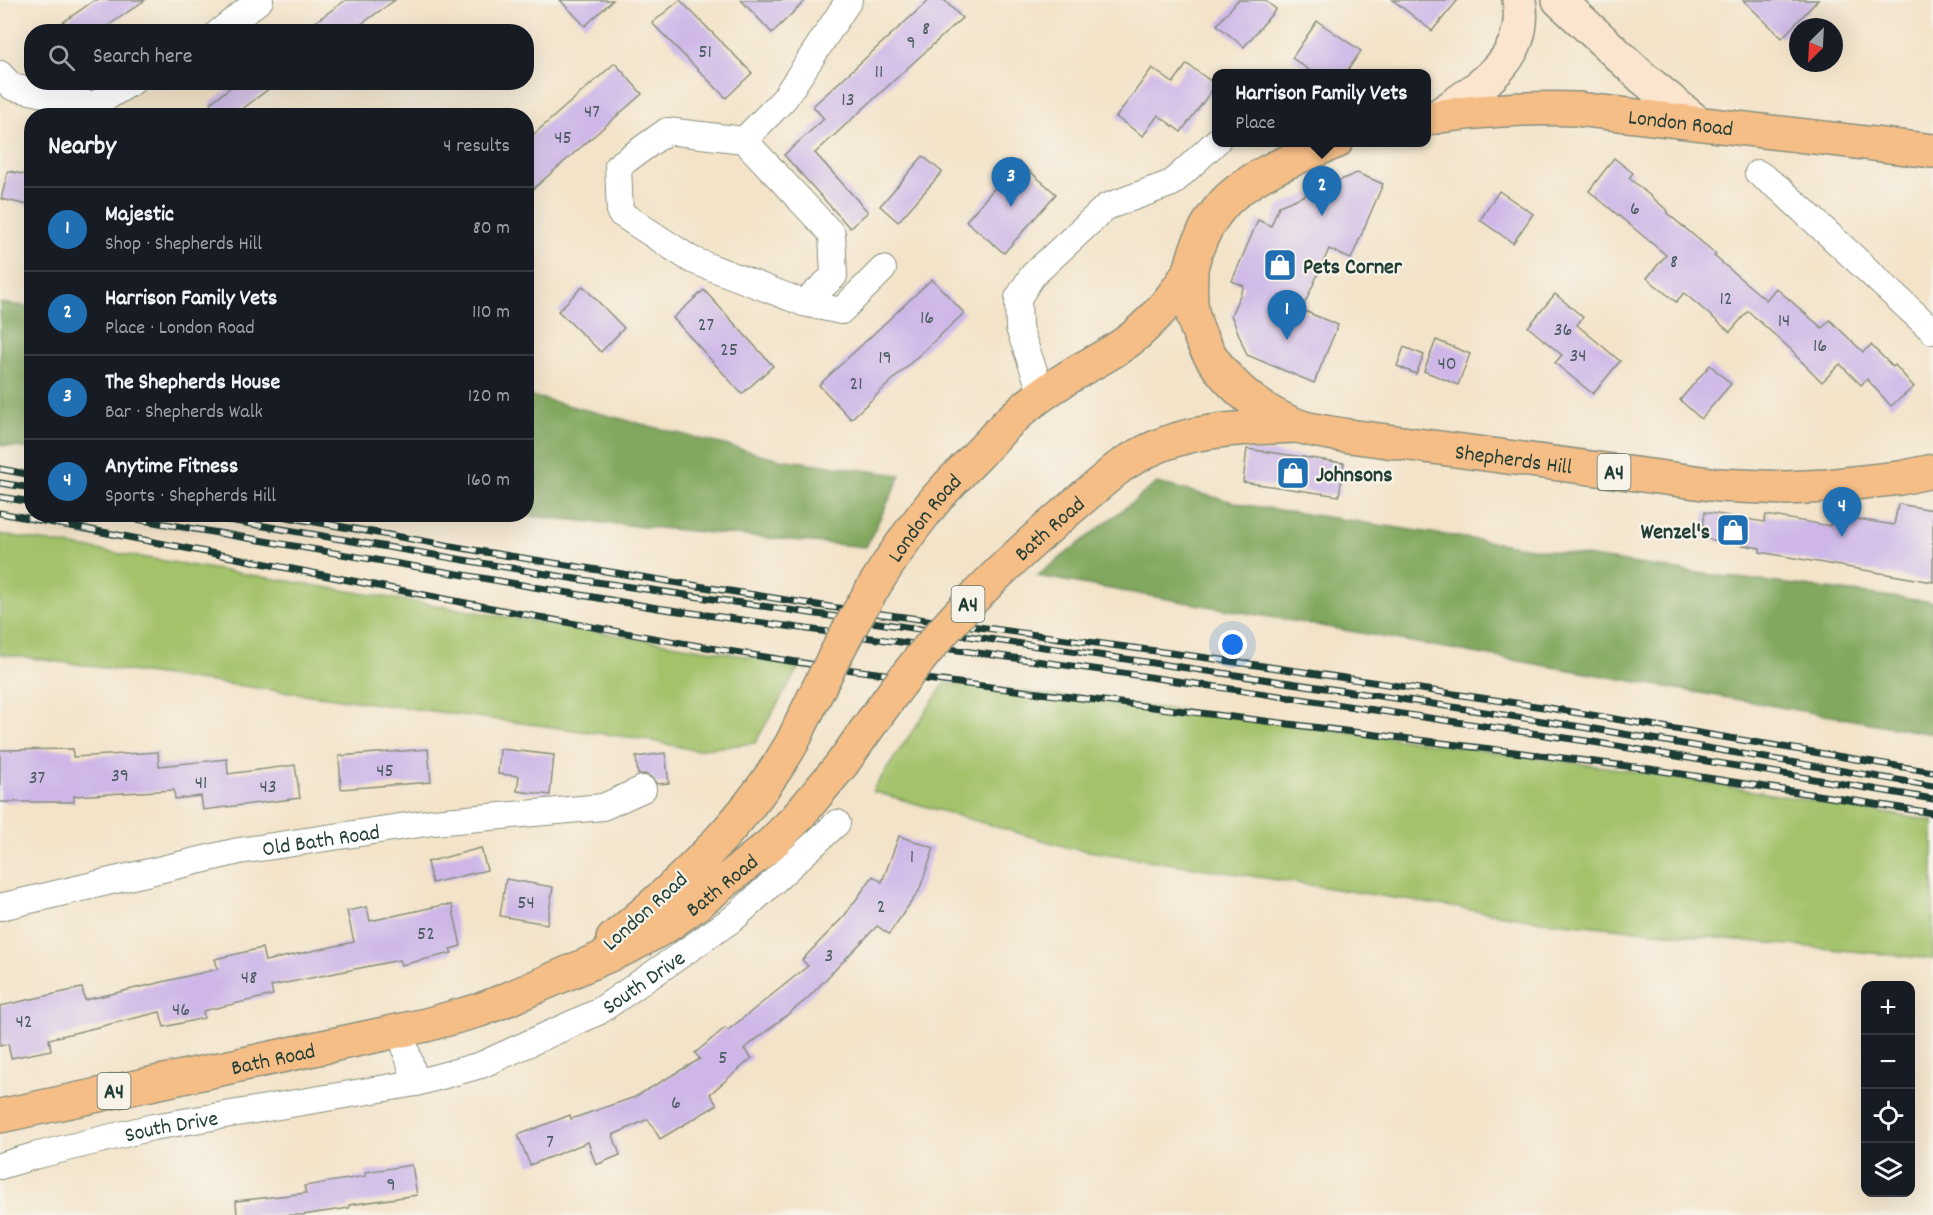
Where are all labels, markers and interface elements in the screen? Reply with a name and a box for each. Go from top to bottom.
house number: 8 [922,16,930,44]
north arrow [1789,18,1843,72]
search box [24,24,534,90]
house number: 9 [906,30,916,58]
house number: 51 [698,39,712,67]
icon: search [45,41,78,74]
text: Search here [93,42,192,73]
house number: 11 [875,59,883,87]
popup [1212,69,1431,147]
text: Harrison Family Vets [1235,79,1408,110]
house number: 13 [841,87,855,115]
house number: 47 [584,99,600,127]
street label: London Road [1626,103,1735,146]
text: Place [1235,110,1275,138]
house number: 45 [554,125,572,153]
text: Nearby [48,129,116,166]
text: 4 results [443,133,510,161]
pin: 3 [992,158,1030,207]
pin: 2 [1302,166,1342,216]
house number: 6 [1630,196,1640,224]
text: Majestic [105,200,174,231]
text: 1 [65,215,70,243]
text: 80 m [473,215,510,243]
text: Shop · Shepherds Hill [105,231,262,259]
shop icon: Pets Corner [1262,247,1298,283]
house number: 8 [1670,249,1678,277]
place label: Pets Corner [1303,253,1403,284]
text: Harrison Family Vets [105,284,277,315]
house number: 12 [1719,286,1733,314]
pin: 1 [1268,290,1306,340]
text: 2 [63,299,72,327]
text: 110 m [472,299,510,327]
house number: 16 [920,305,934,333]
house number: 14 [1778,308,1790,336]
house number: 27 [698,312,714,340]
text: Place · London Road [105,315,255,343]
house number: 36 [1554,317,1572,345]
house number: 16 [1813,333,1827,361]
house number: 25 [720,337,738,365]
house number: 34 [1569,343,1587,371]
house number: 19 [878,345,892,373]
house number: 40 [1437,351,1457,379]
text: The Shepherds House [105,368,280,399]
house number: 21 [849,371,863,399]
text: 3 [63,383,72,411]
text: 120 m [468,383,510,411]
text: Bar · Shepherds Walk [105,399,263,427]
street label: Shepherds Hill [1453,438,1574,484]
text: Anytime Fitness [105,452,238,483]
road number: A4 [1598,454,1630,490]
shop icon: Johnsons [1275,455,1311,491]
place label: Johnsons [1316,461,1393,492]
text: 4 [63,467,72,495]
text: 160 m [467,467,510,495]
street label: London Road [881,468,970,570]
text: Sports · Shepherds Hill [105,483,276,511]
pin: 4 [1822,488,1862,537]
street label: Bath Road [1009,490,1093,570]
shop icon: Wenzel's [1715,512,1751,548]
place label: Wenzel's [1641,518,1710,549]
road number: A4 [952,586,984,622]
your location [1218,630,1247,659]
house number: 45 [376,758,394,786]
house number: 39 [111,763,129,791]
house number: 37 [29,765,45,793]
house number: 41 [195,770,207,798]
house number: 43 [259,774,277,802]
street label: Old Bath Road [260,818,382,866]
house number: 1 [910,844,914,872]
street label: Bath Road [681,848,766,926]
street label: London Road [597,866,696,959]
house number: 54 [517,890,535,918]
house number: 2 [877,894,885,922]
house number: 52 [417,921,435,949]
house number: 3 [825,943,833,971]
street label: South Drive [597,944,693,1024]
house number: 48 [241,965,257,993]
map controls [1861,981,1915,1197]
button: + [1861,981,1915,1035]
house number: 46 [172,997,190,1025]
house number: 42 [15,1009,33,1037]
button: − [1861,1035,1915,1089]
street label: Bath Road [229,1037,318,1085]
house number: 5 [718,1045,728,1073]
road number: A4 [98,1073,130,1109]
button: locate [1861,1089,1915,1143]
house number: 6 [671,1090,681,1118]
street label: South Drive [122,1104,221,1152]
house number: 7 [546,1129,554,1157]
button: layers [1861,1143,1915,1197]
house number: 9 [386,1172,396,1200]

